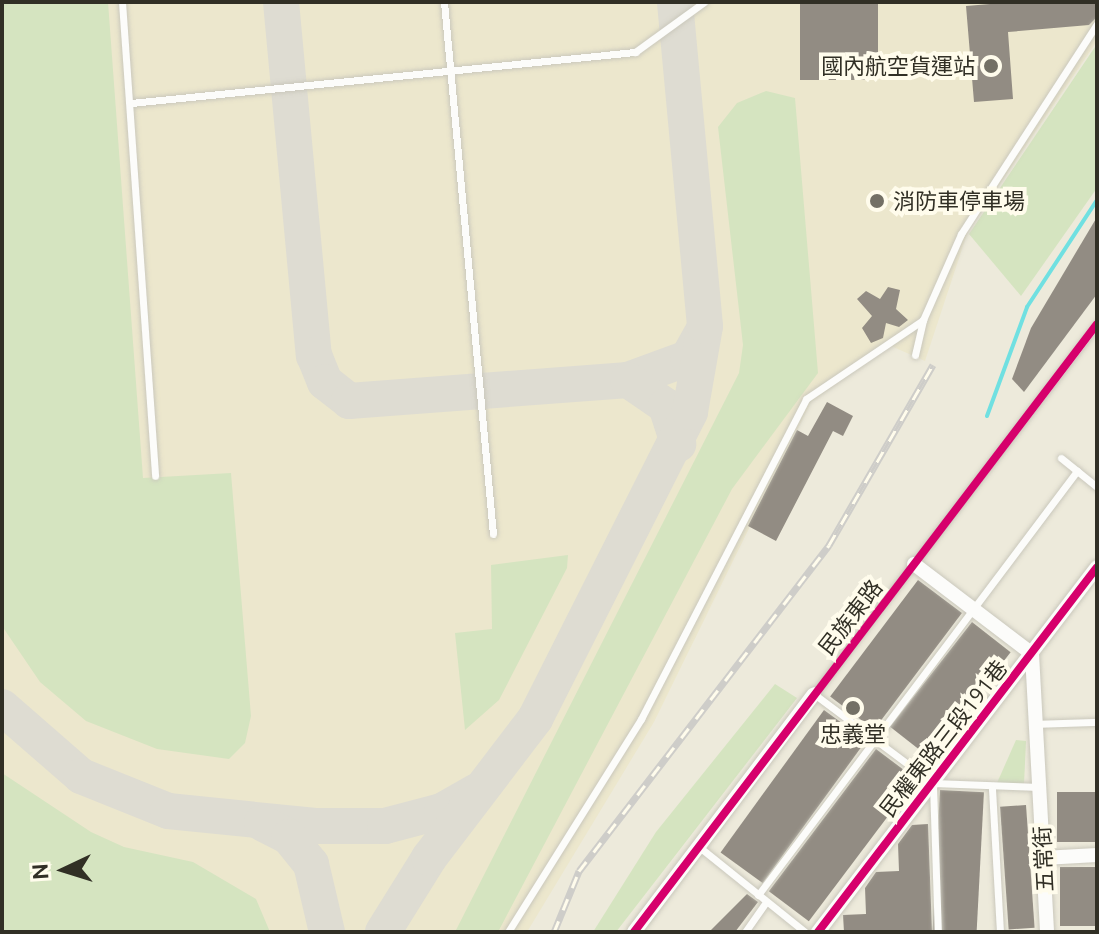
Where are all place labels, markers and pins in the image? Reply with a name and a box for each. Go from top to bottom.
place label: 國內航空貨運站 [821,53,975,79]
marker: 國內航空貨運站 [982,57,1000,75]
place label: 消防車停車場 [893,188,1025,214]
marker: 消防車停車場 [868,192,886,210]
marker: 忠義堂 [844,699,862,717]
place label: 忠義堂 [820,721,886,747]

